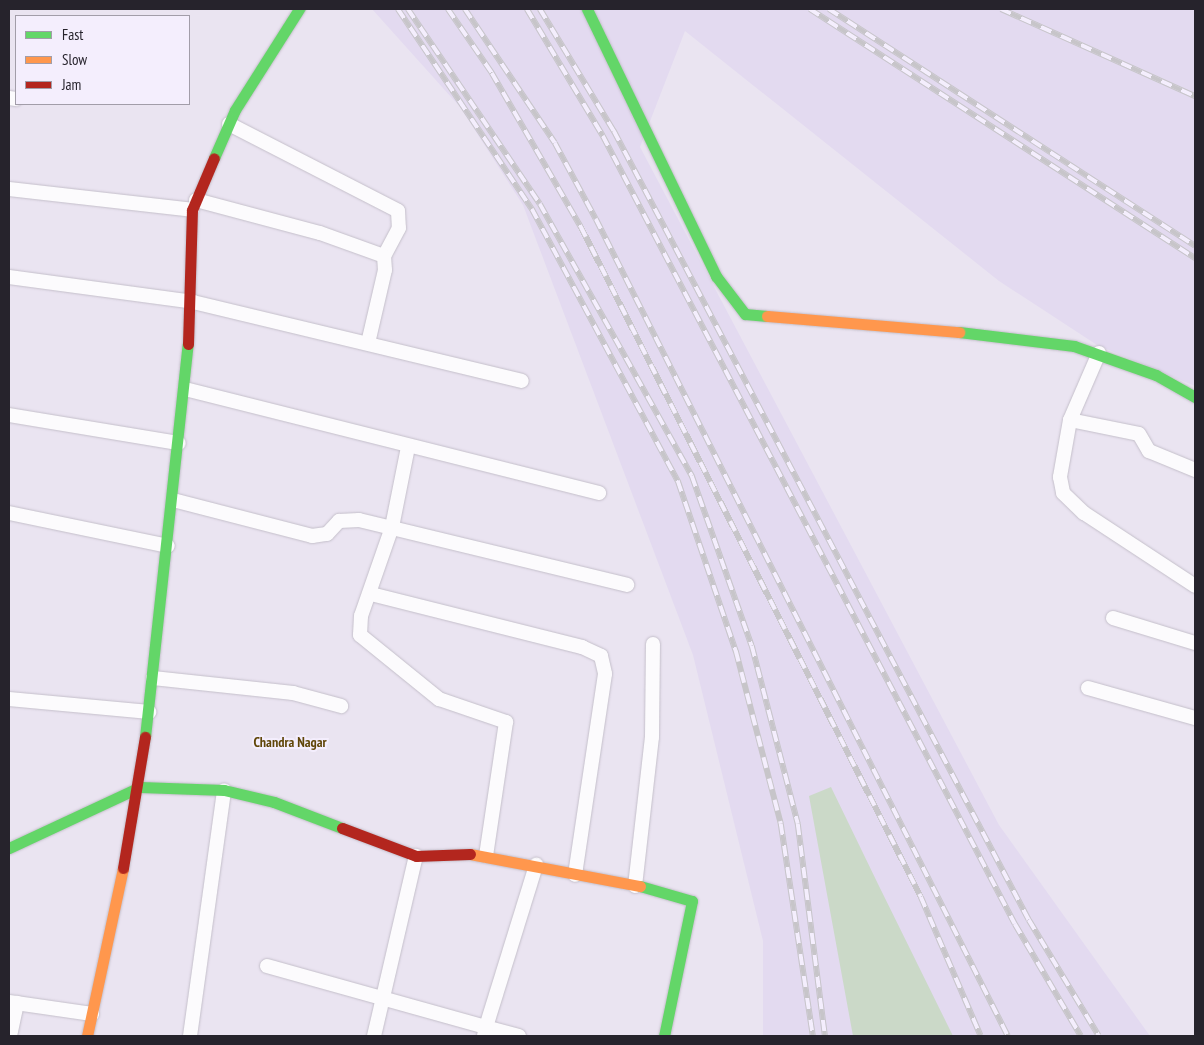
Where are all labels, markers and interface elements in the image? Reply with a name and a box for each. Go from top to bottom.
legend [15,15,190,105]
text: Fast [62,25,83,44]
text: Slow [62,50,87,69]
text: Jam [62,75,81,94]
district label: Chandra Nagar [253,734,327,750]

